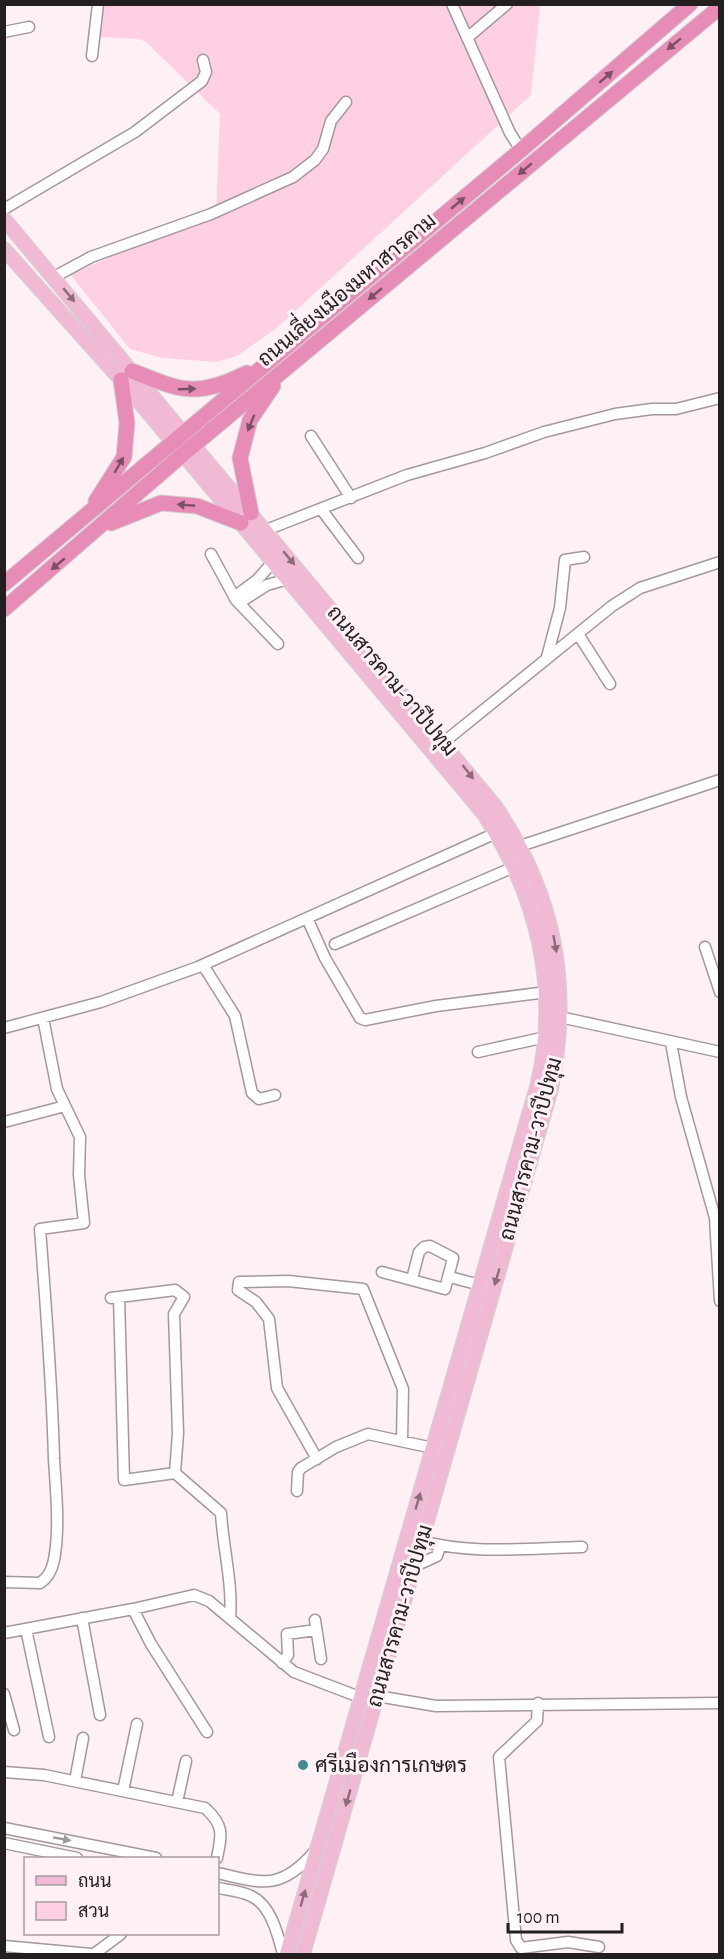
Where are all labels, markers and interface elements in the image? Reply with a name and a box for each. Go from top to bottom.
one-way arrow [667,37,682,50]
one-way arrow [598,71,613,84]
one-way arrow [518,162,533,175]
one-way arrow [450,197,466,210]
street label: ถนนเลี่ยงเมืองมหาสารคาม [248,202,440,370]
one-way arrow [62,288,75,303]
one-way arrow [367,288,383,301]
one-way arrow [177,384,196,393]
one-way arrow [246,414,256,432]
one-way arrow [113,457,124,473]
one-way arrow [176,500,195,510]
one-way arrow [282,550,295,565]
one-way arrow [50,557,66,570]
street label: ถนนสารคาม-วาปีปทุม [321,599,464,762]
one-way arrow [461,764,474,780]
one-way arrow [551,935,560,954]
street label: ถนนสารคาม-วาปีปทุม [493,1054,568,1244]
one-way arrow [492,1268,501,1286]
one-way arrow [414,1491,423,1509]
street label: ถนนสารคาม-วาปีปทุม [360,1521,439,1710]
place label: ศรีเมืองการเกษตร [315,1751,467,1776]
marker: ศรีเมืองการเกษตร [296,1758,310,1772]
one-way arrow [343,1789,352,1807]
one-way arrow [53,1835,72,1844]
legend [24,1857,219,1935]
text: ถนน [78,1873,111,1891]
one-way arrow [299,1889,308,1907]
scale bar [508,1896,622,1934]
text: สวน [78,1903,109,1921]
text: 100 m [517,1909,560,1927]

